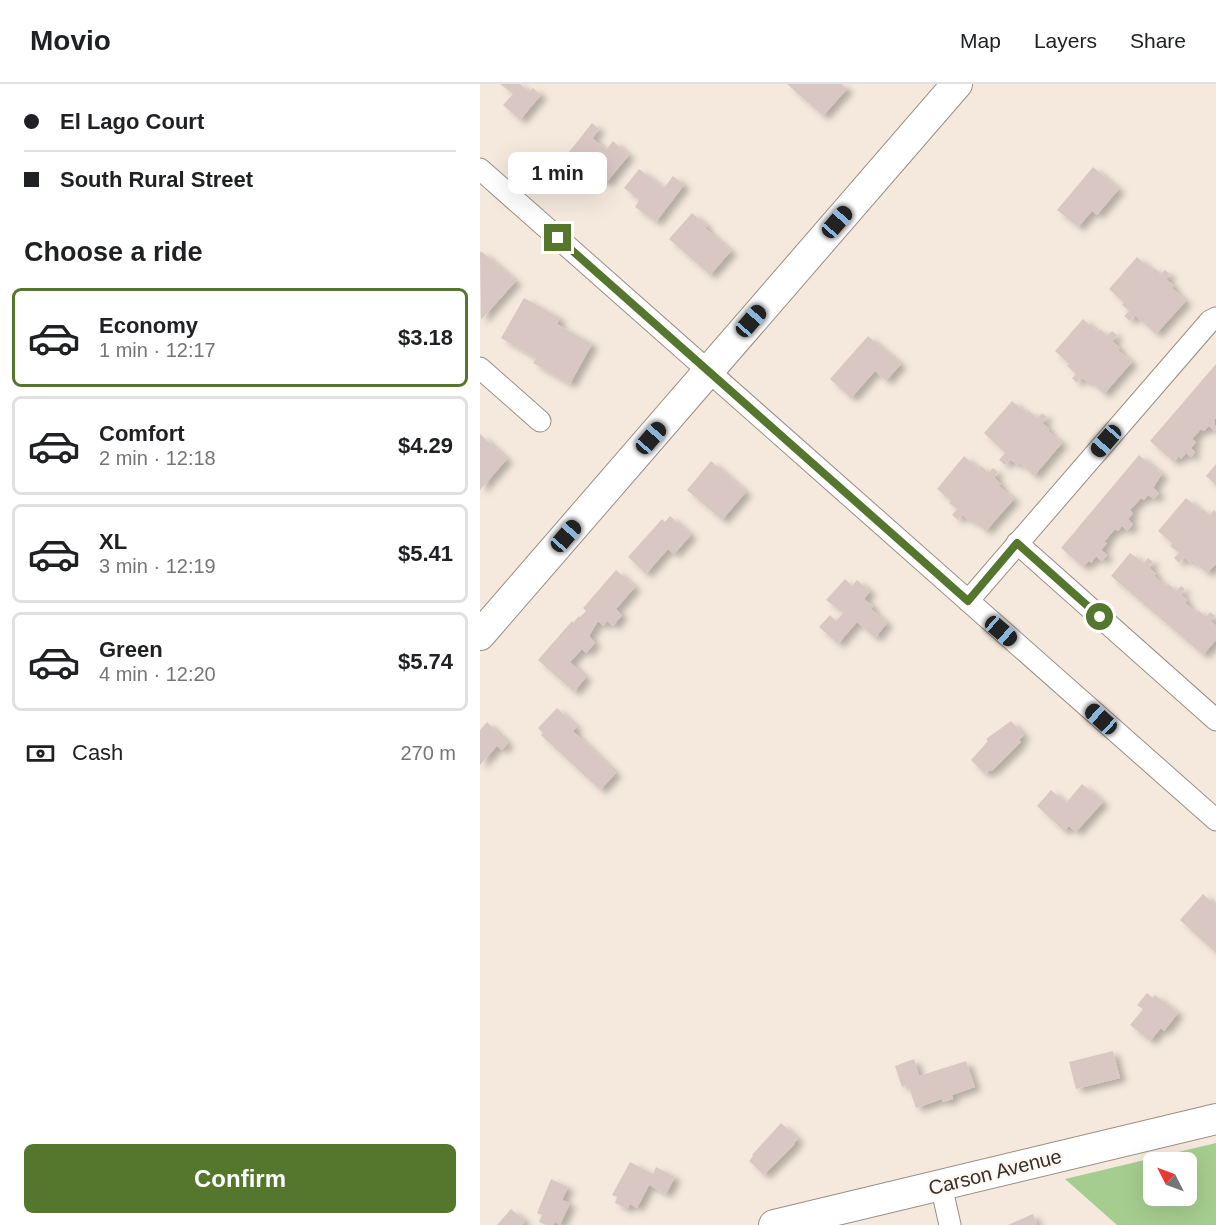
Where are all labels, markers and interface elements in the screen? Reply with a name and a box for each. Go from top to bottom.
text: Movio [30,25,111,56]
text: Map [960,29,1001,52]
text: Layers [1034,29,1097,52]
text: Share [1130,29,1186,52]
text: El Lago Court [60,109,204,134]
callout: 1 min [508,151,608,193]
text: 1 min [531,162,584,184]
text: South Rural Street [60,167,253,192]
car [818,203,856,241]
route end [544,224,571,251]
text: Choose a ride [24,237,203,267]
car [732,302,770,340]
icon: car [27,311,81,365]
text: Economy [99,313,198,338]
text: $3.18 [398,325,453,350]
text: 1 min · 12:17 [99,339,216,361]
icon: car [27,419,81,473]
car [632,419,670,457]
text: Comfort [99,421,185,446]
car [1087,422,1125,460]
text: $4.29 [398,433,453,458]
text: 2 min · 12:18 [99,447,216,469]
car [547,517,585,555]
icon: car [27,527,81,581]
text: XL [99,529,127,554]
text: $5.41 [398,541,453,566]
text: 3 min · 12:19 [99,555,216,577]
route start [1086,603,1113,630]
car [982,612,1020,650]
icon: car [27,635,81,689]
text: Green [99,637,163,662]
text: $5.74 [398,649,453,674]
text: 4 min · 12:20 [99,663,216,685]
car [1082,700,1120,738]
icon: cash [24,737,57,770]
text: Cash [72,740,123,765]
text: 270 m [400,742,456,764]
button: Confirm [24,1144,456,1213]
street label: Carson Avenue [926,1145,1064,1199]
north arrow [1143,1152,1197,1206]
map controls [1143,1152,1197,1206]

